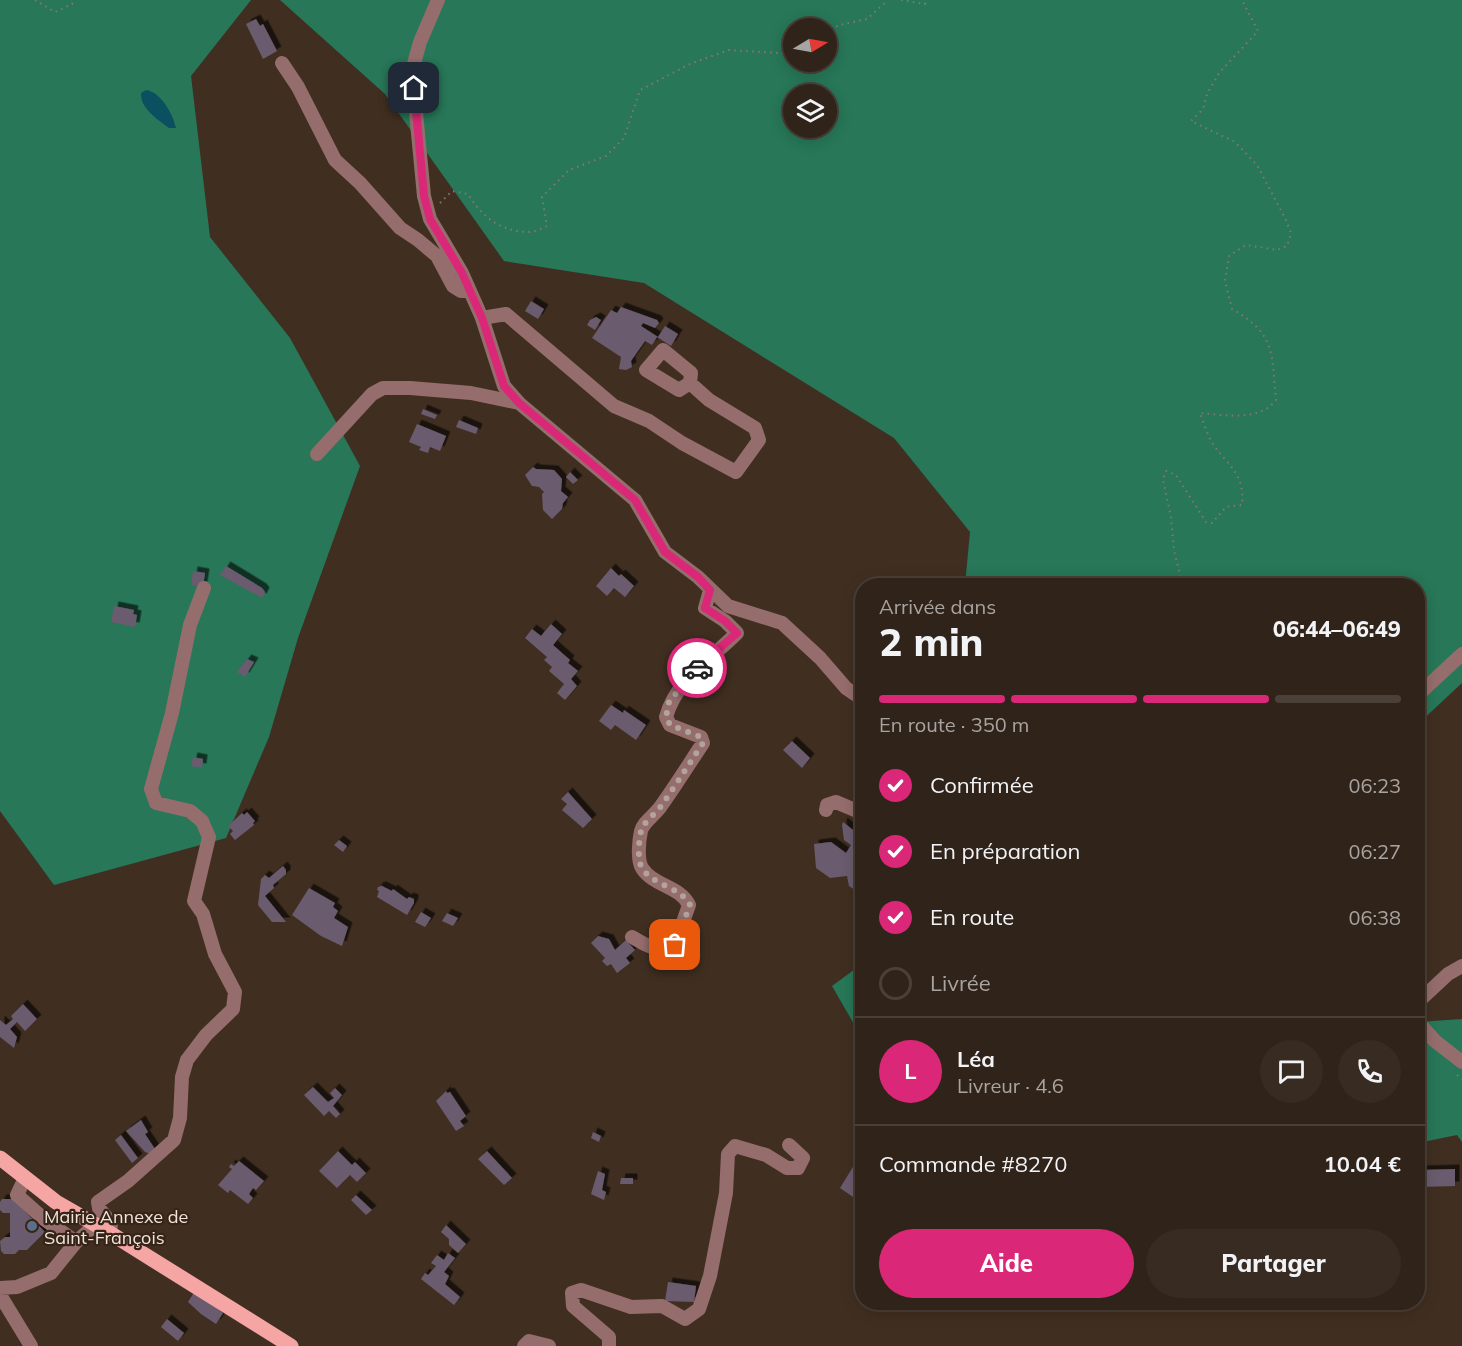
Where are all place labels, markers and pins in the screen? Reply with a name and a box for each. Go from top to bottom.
pin [388,62,439,113]
pin [649,919,700,970]
place label: Mairie Annexe de Saint-François [44,1205,188,1249]
marker: Mairie Annexe de Saint-François [25,1219,39,1233]

